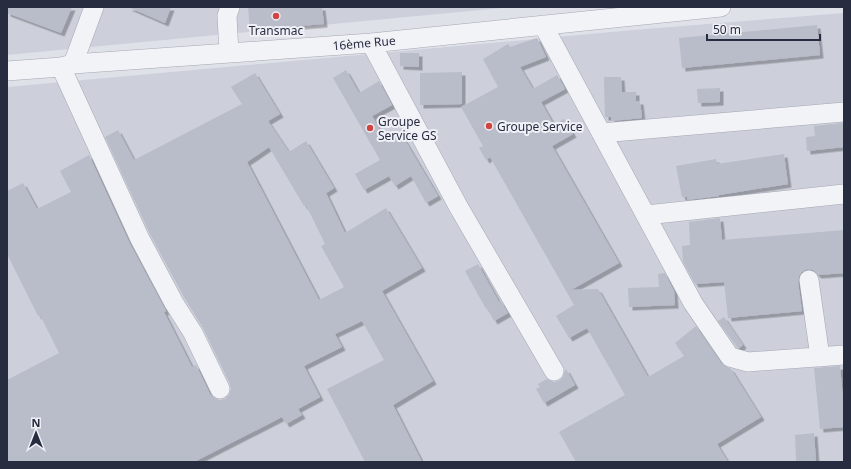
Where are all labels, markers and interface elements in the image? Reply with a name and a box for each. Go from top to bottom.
marker: Transmac [271,11,281,21]
scale bar [707,16,820,42]
text: 50 m [713,21,741,38]
place label: Transmac [249,22,303,39]
street label: 16ème Rue [332,32,396,54]
place label: Groupe Service GS [378,113,437,144]
place label: Groupe Service [497,118,583,135]
marker: Groupe Service [484,121,494,131]
marker: Groupe Service GS [365,123,375,133]
north arrow [16,413,56,453]
text: N [32,415,40,430]

